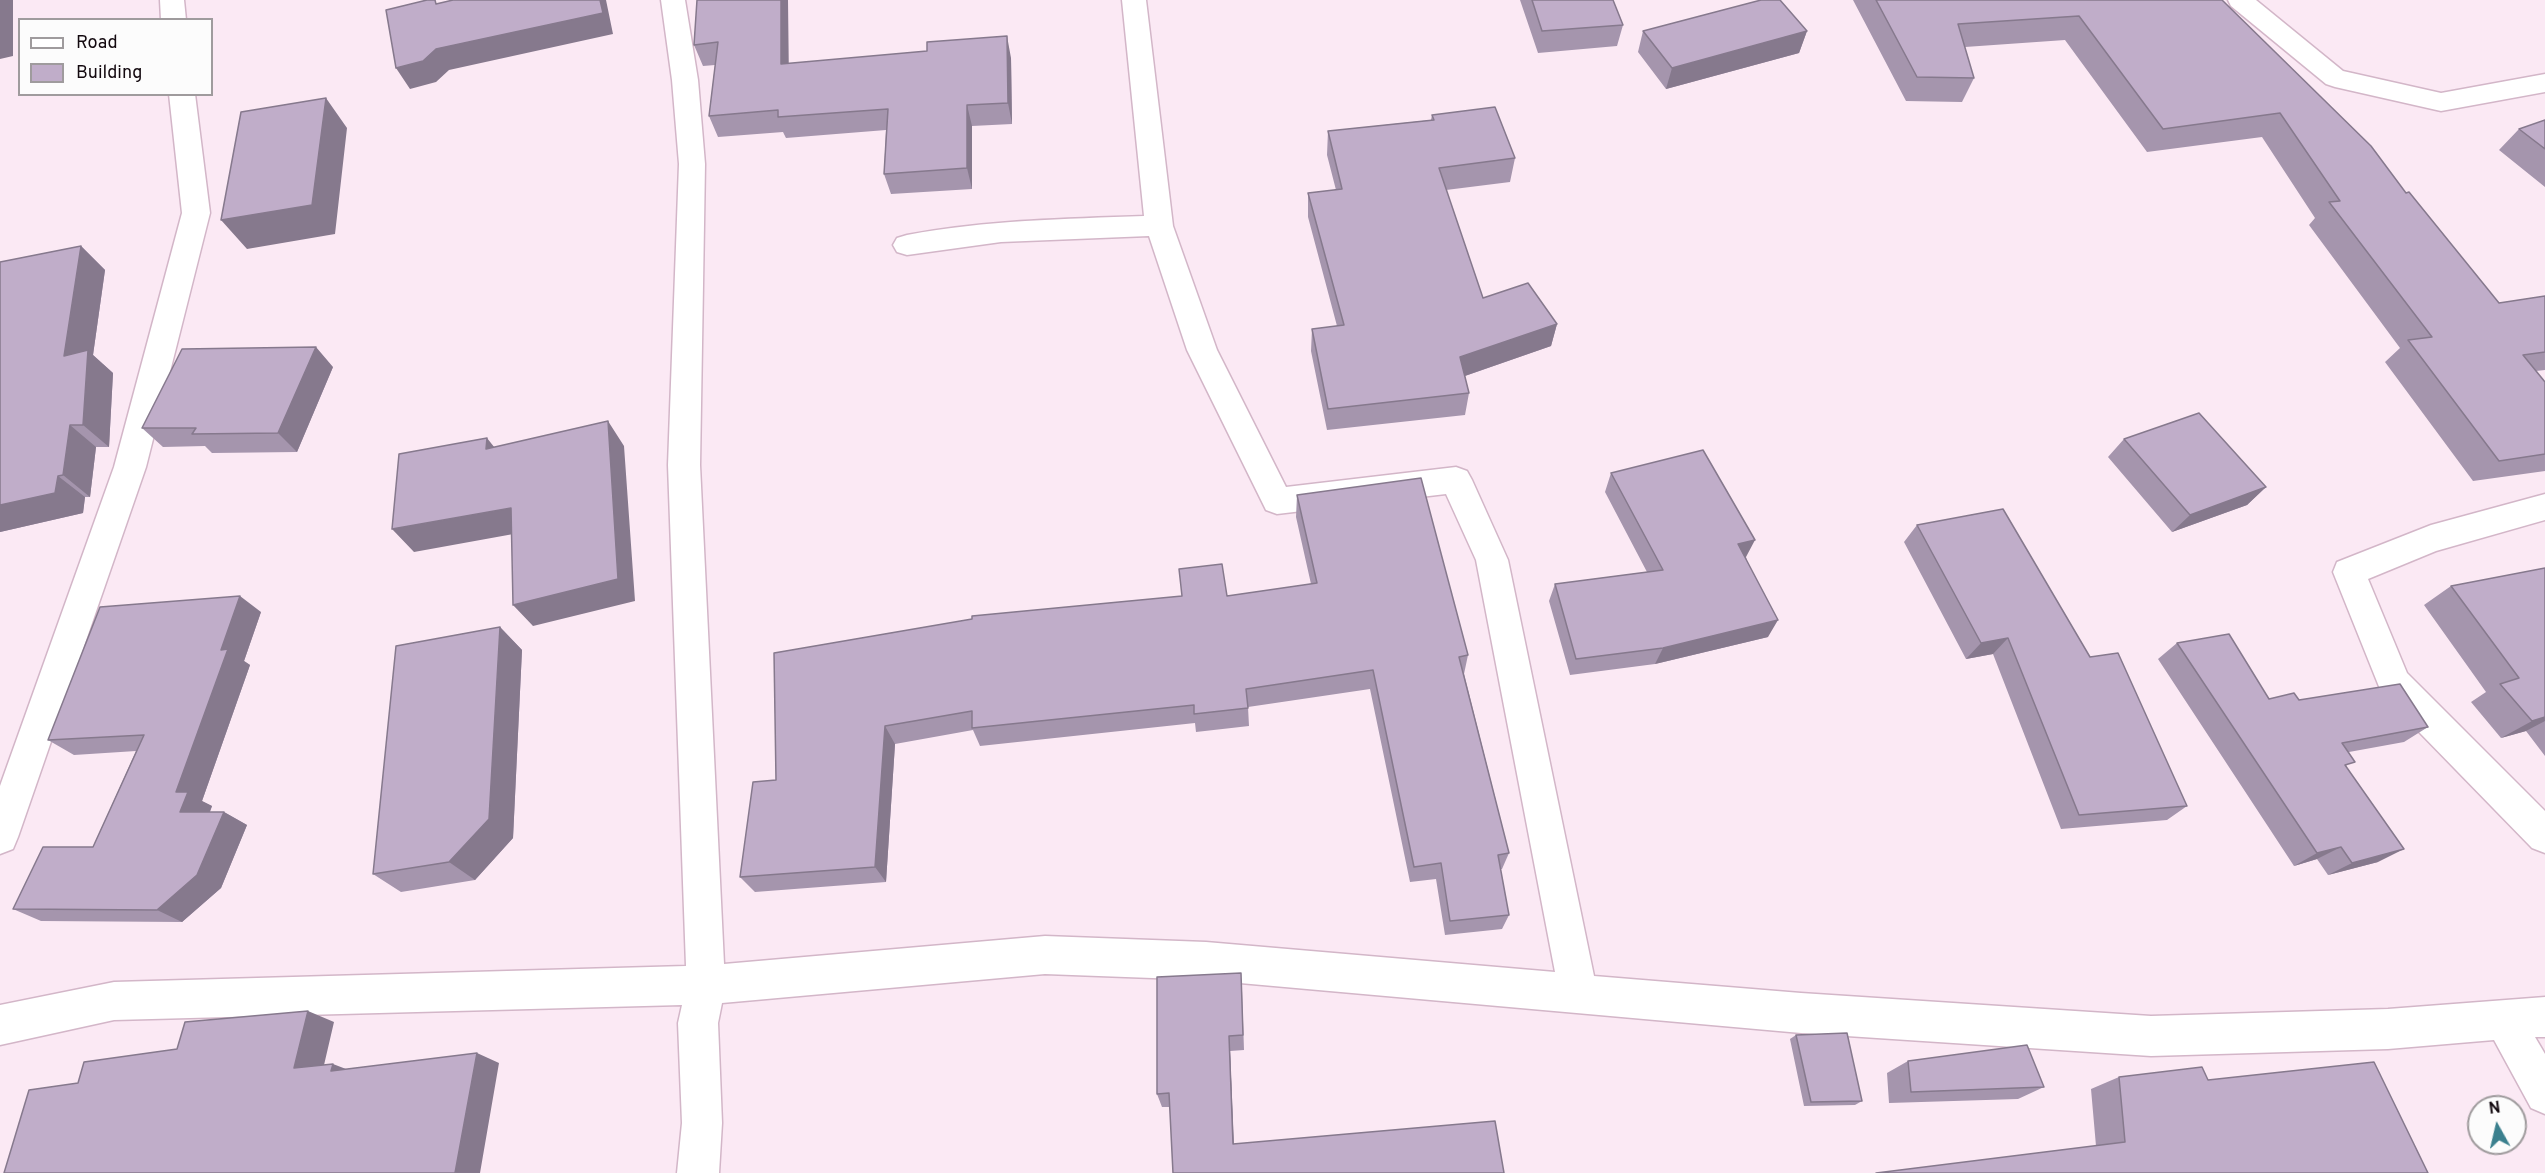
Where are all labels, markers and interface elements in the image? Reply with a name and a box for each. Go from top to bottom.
legend [18,18,213,96]
text: Road [76,32,118,55]
text: Building [76,62,142,85]
north arrow [2467,1095,2527,1155]
text: N [2488,1098,2502,1120]

